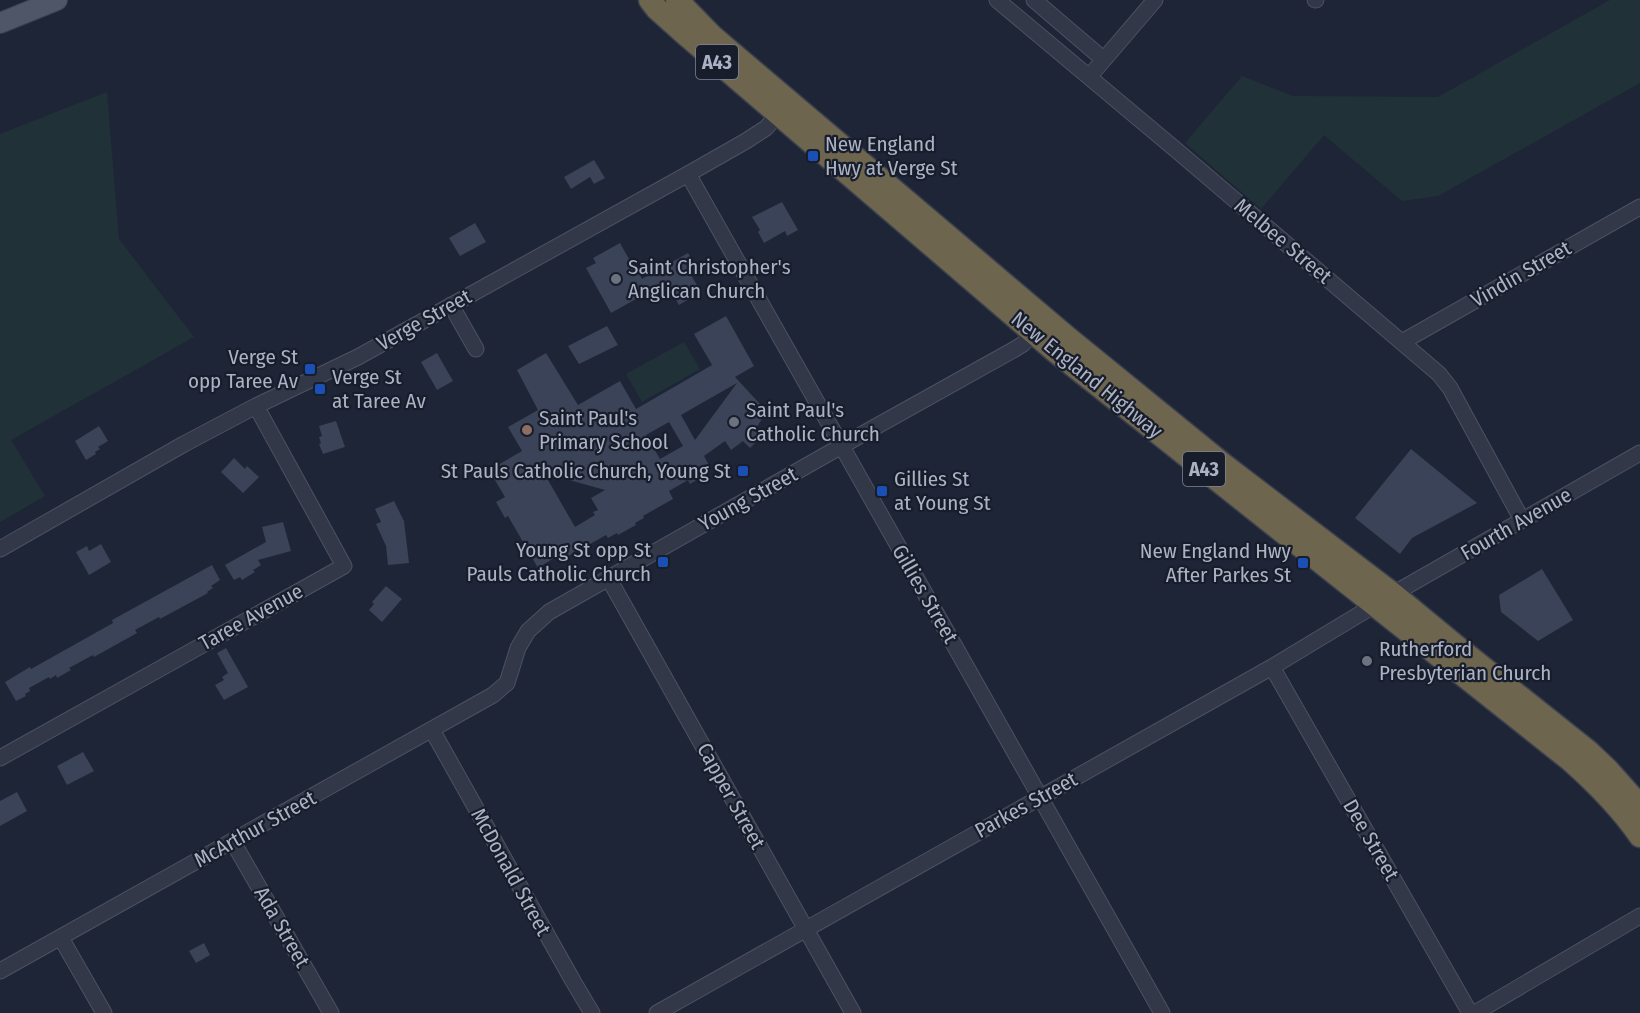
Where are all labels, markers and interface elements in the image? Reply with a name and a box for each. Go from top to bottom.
road number: A43 [696,45,738,79]
place label: New England Hwy at Verge St [825,131,958,181]
marker: New England Hwy at Verge St [806,149,820,163]
street label: Melbee Street [1229,193,1337,289]
street label: Vindin Street [1466,235,1576,313]
place label: Saint Christopher's Anglican Church [628,254,791,304]
marker: Saint Christopher's Anglican Church [609,272,623,286]
street label: Verge Street [372,283,476,357]
street label: New England Highway [1006,306,1168,444]
place label: Verge St opp Taree Av [188,344,299,394]
marker: Verge St opp Taree Av [303,362,317,376]
place label: Verge St at Taree Av [332,364,427,414]
marker: Verge St at Taree Av [313,382,327,396]
place label: Saint Paul's Catholic Church [746,397,880,447]
place label: Saint Paul's Primary School [539,405,669,455]
marker: Saint Paul's Catholic Church [727,415,741,429]
marker: Saint Paul's Primary School [520,423,534,437]
road number: A43 [1183,452,1225,486]
place label: St Pauls Catholic Church, Young St [441,458,731,484]
street label: Young Street [694,461,802,537]
marker: St Pauls Catholic Church, Young St [736,464,750,478]
place label: Gillies St at Young St [894,466,991,516]
street label: Fourth Avenue [1456,482,1576,566]
marker: Gillies St at Young St [875,484,889,498]
place label: Young St opp St Pauls Catholic Church [467,537,651,587]
place label: New England Hwy After Parkes St [1140,538,1292,588]
street label: Gillies Street [886,540,964,648]
marker: Young St opp St Pauls Catholic Church [656,555,670,569]
marker: New England Hwy After Parkes St [1296,556,1310,570]
street label: Taree Avenue [195,578,307,656]
place label: Rutherford Presbyterian Church [1379,636,1551,686]
marker: Rutherford Presbyterian Church [1360,654,1374,668]
street label: Capper Street [691,738,771,854]
street label: Parkes Street [970,766,1082,844]
street label: McArthur Street [190,785,321,873]
street label: Dee Street [1337,795,1405,885]
street label: McDonald Street [465,804,557,940]
street label: Ada Street [248,882,316,972]

